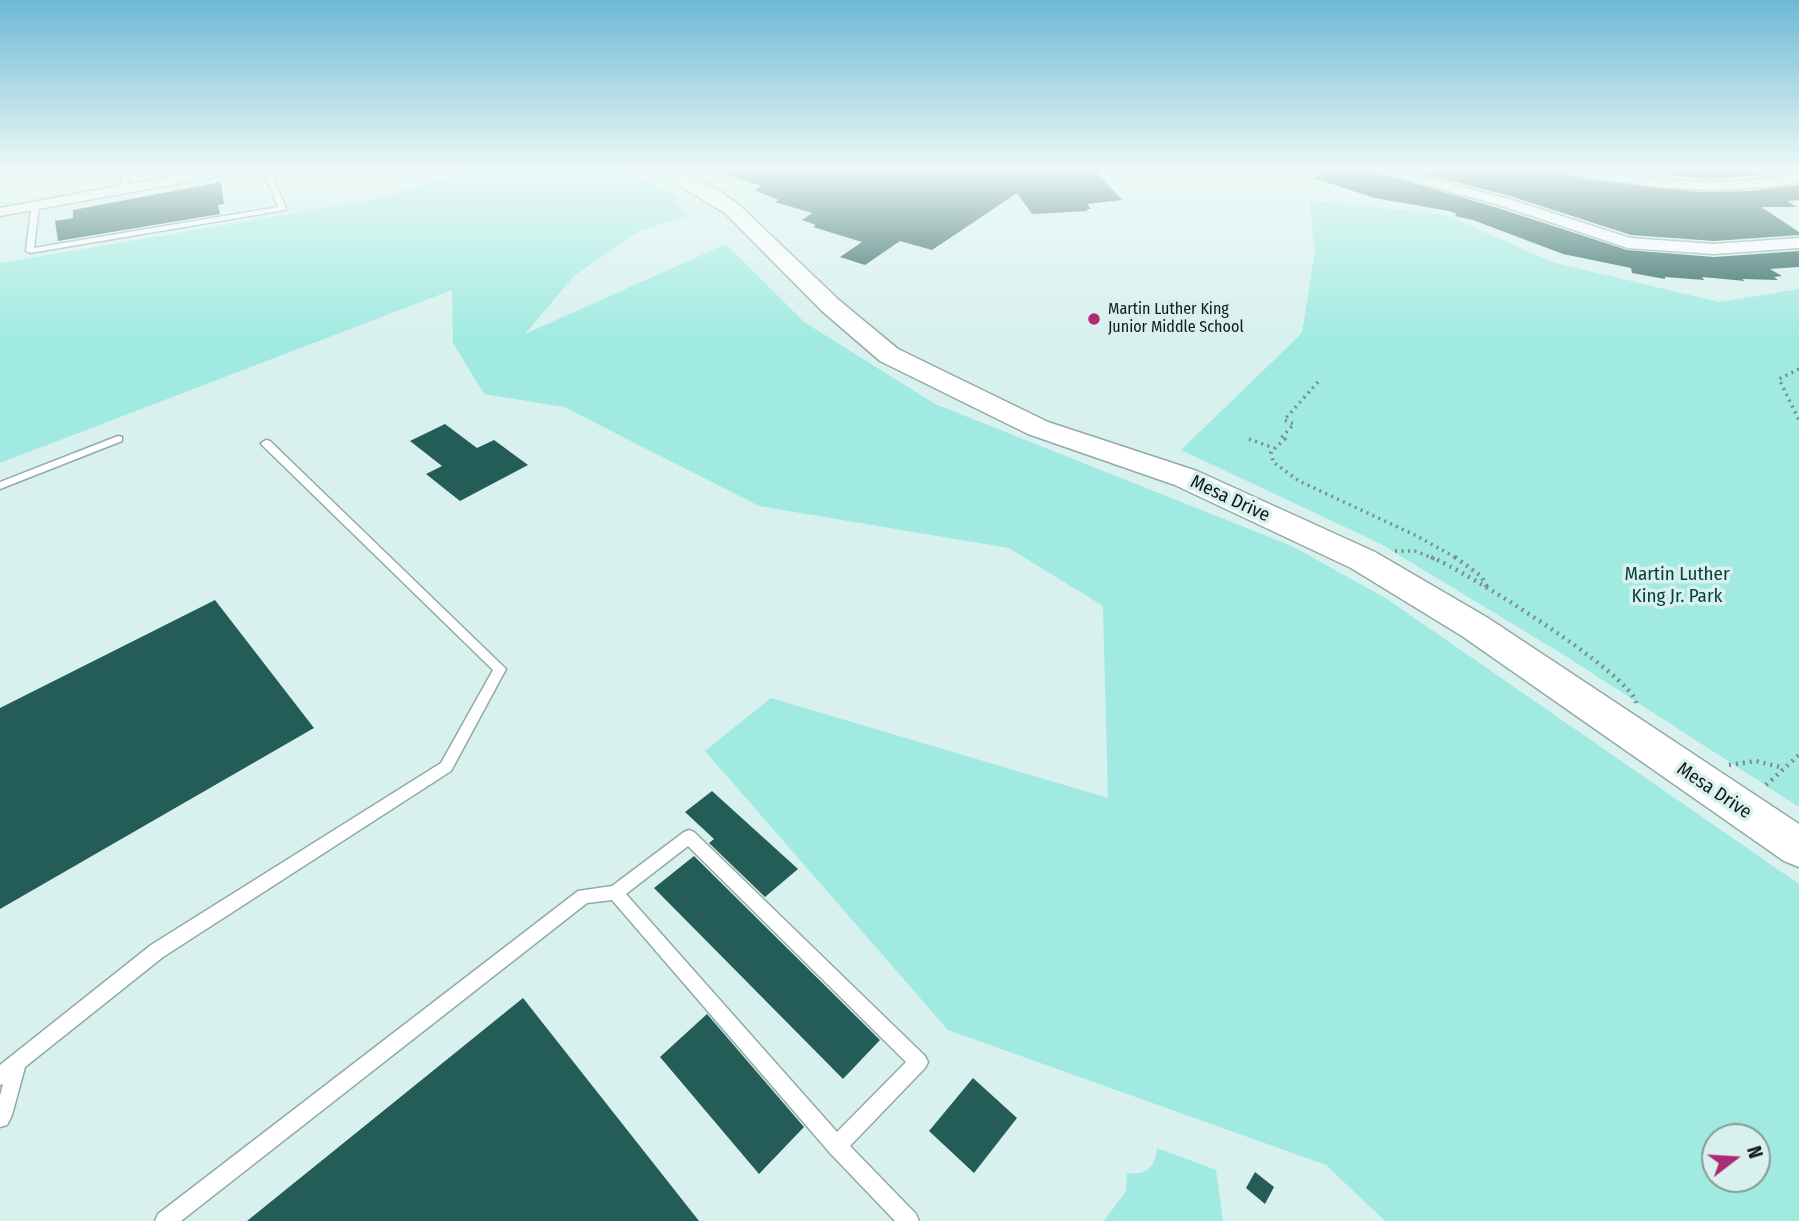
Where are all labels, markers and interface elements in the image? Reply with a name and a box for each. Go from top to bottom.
place label: Martin Luther King Junior Middle School [1108,300,1244,338]
marker: Martin Luther King Junior Middle School [1086,311,1102,327]
street label: Mesa Drive [1187,471,1273,527]
park label: Martin Luther King Jr. Park [1624,564,1730,608]
street label: Mesa Drive [1672,758,1756,824]
north arrow [1701,1123,1771,1193]
text: N [1742,1143,1767,1161]

